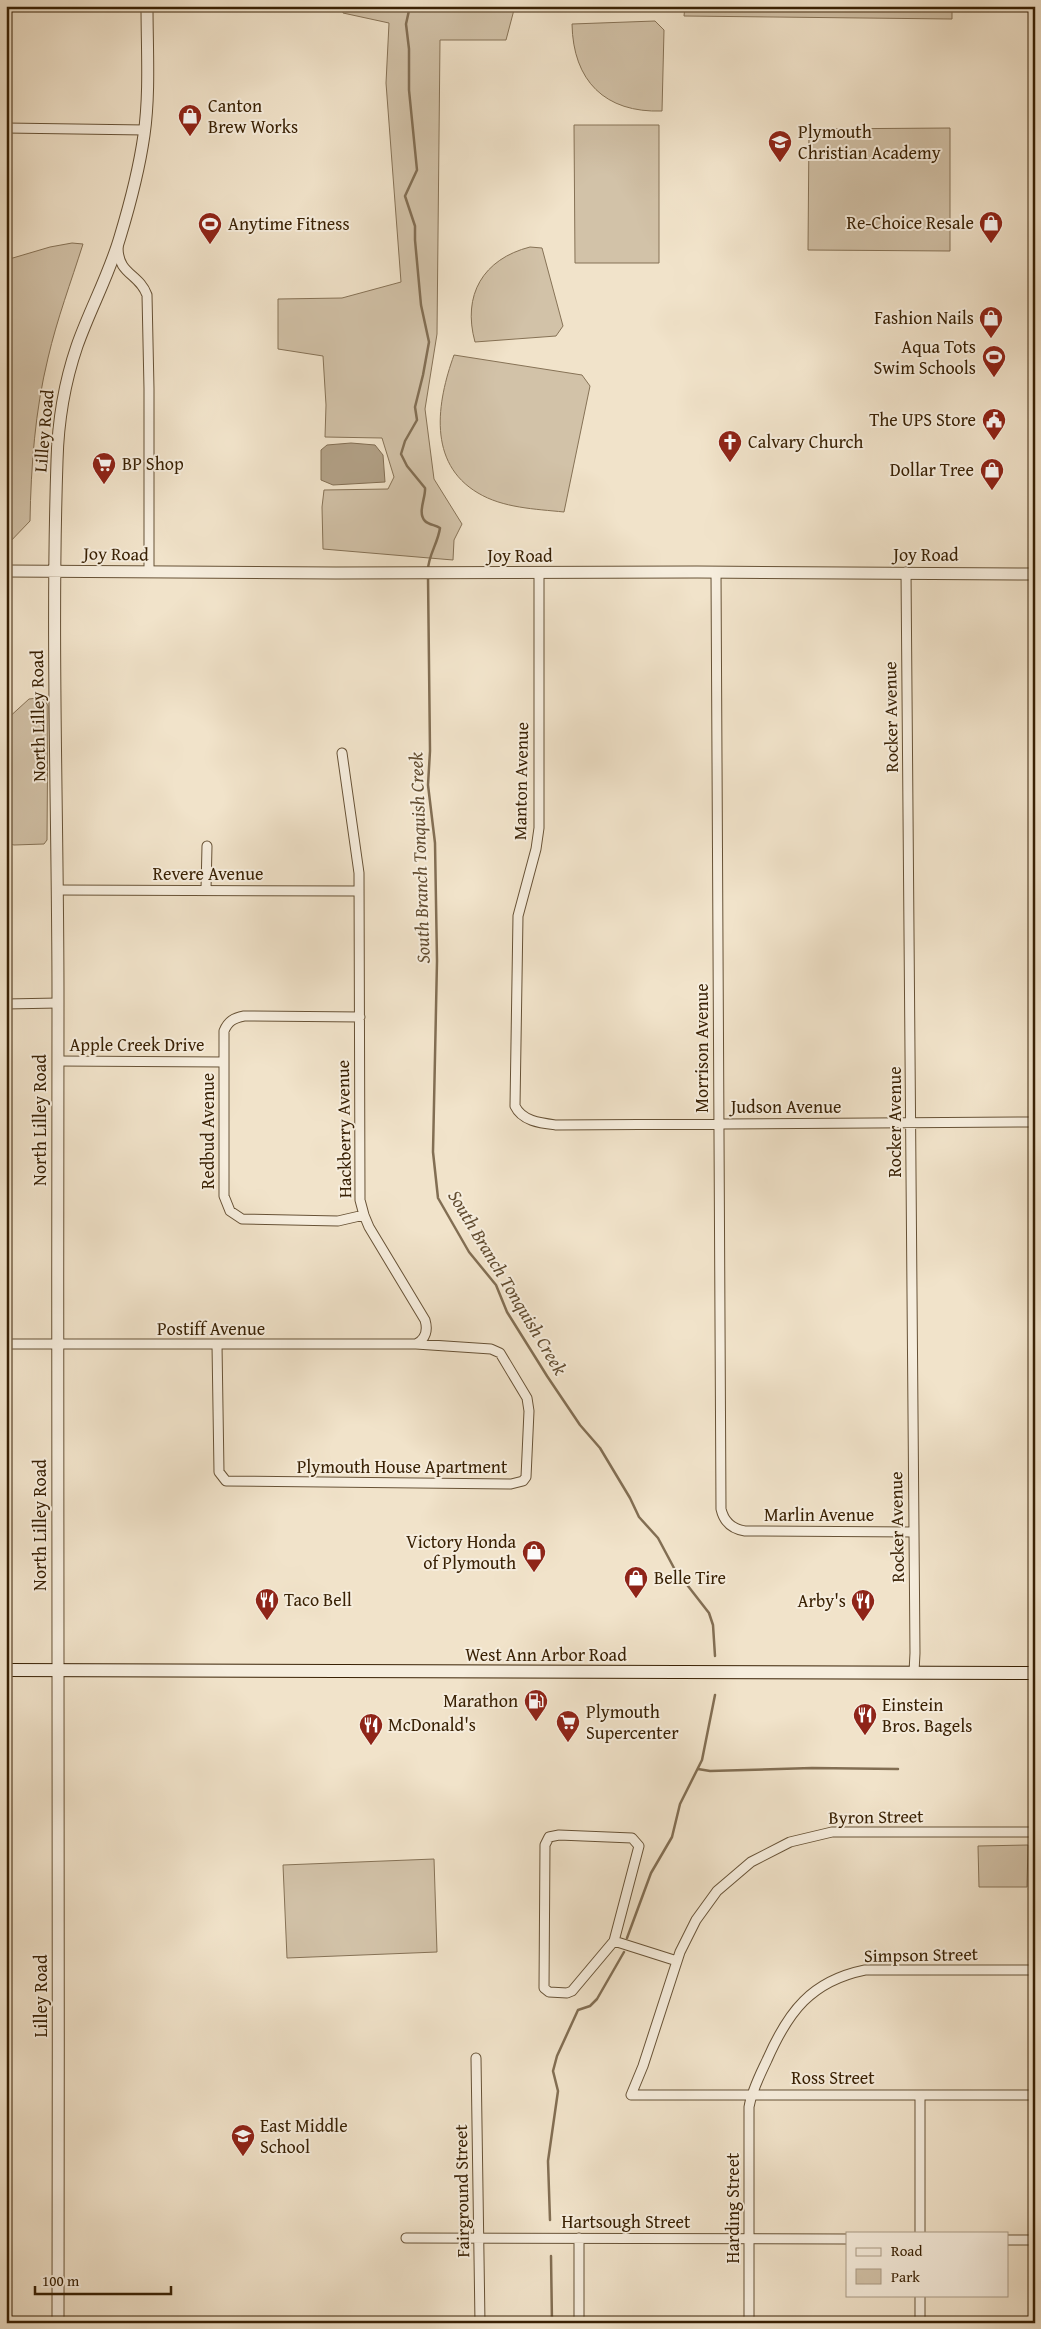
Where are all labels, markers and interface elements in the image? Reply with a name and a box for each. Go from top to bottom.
place label: Canton Brew Works [208,92,298,140]
shop icon: Canton Brew Works [177,103,203,137]
place label: Plymouth Christian Academy [798,118,941,166]
school or university icon: Plymouth Christian Academy [767,129,793,163]
place label: Re-Choice Resale [847,209,974,236]
place label: Anytime Fitness [228,210,350,237]
shop icon: Re-Choice Resale [978,210,1004,244]
sports icon: Anytime Fitness [197,211,223,245]
place label: Fashion Nails [874,304,974,331]
shop icon: Fashion Nails [978,305,1004,339]
place label: Aqua Tots Swim Schools [874,333,976,381]
sports icon: Aqua Tots Swim Schools [981,344,1007,378]
street label: Lilley Road [26,388,61,473]
place label: The UPS Store [869,406,976,433]
public building icon: The UPS Store [981,407,1007,441]
place label: Calvary Church [748,428,863,455]
church icon: Calvary Church [717,429,743,463]
place label: BP Shop [122,450,184,477]
supermarket icon: BP Shop [91,451,117,485]
place label: Dollar Tree [890,456,974,483]
shop icon: Dollar Tree [979,457,1005,491]
street label: Joy Road [81,539,149,568]
street label: Joy Road [891,541,959,568]
street label: Joy Road [485,542,553,569]
street label: North Lilley Road [23,650,52,782]
street label: Rocker Avenue [876,661,905,773]
street label: Manton Avenue [506,722,535,840]
water label: South Branch Tonquish Creek [401,751,437,964]
street label: Revere Avenue [153,860,263,887]
street label: Morrison Avenue [688,983,715,1113]
street label: Apple Creek Drive [69,1031,205,1058]
street label: North Lilley Road [26,1054,53,1186]
street label: Hackberry Avenue [329,1060,358,1198]
street label: Rocker Avenue [881,1066,908,1178]
street label: Redbud Avenue [194,1073,221,1189]
street label: Judson Avenue [729,1093,841,1120]
water label: South Branch Tonquish Creek [441,1184,575,1380]
street label: Postiff Avenue [157,1315,265,1342]
street label: Plymouth House Apartment [297,1453,508,1480]
street label: North Lilley Road [26,1459,53,1591]
street label: Rocker Avenue [882,1471,911,1583]
street label: Marlin Avenue [764,1501,874,1528]
place label: Victory Honda of Plymouth [406,1528,516,1576]
shop icon: Victory Honda of Plymouth [521,1539,547,1573]
place label: Belle Tire [654,1564,726,1591]
shop icon: Belle Tire [623,1565,649,1599]
place label: Taco Bell [284,1586,352,1613]
restaurant icon: Taco Bell [254,1587,280,1621]
place label: Arby's [798,1587,846,1614]
restaurant icon: Arby's [850,1588,876,1622]
street label: West Ann Arbor Road [465,1641,627,1668]
place label: Marathon [443,1687,518,1714]
fuel station icon: Marathon [523,1688,549,1722]
place label: Einstein Bros. Bagels [882,1691,972,1739]
place label: Plymouth Supercenter [586,1698,679,1746]
restaurant icon: Einstein Bros. Bagels [852,1702,878,1736]
supermarket icon: Plymouth Supercenter [555,1709,581,1743]
place label: McDonald's [388,1711,476,1738]
restaurant icon: McDonald's [358,1712,384,1746]
street label: Byron Street [828,1802,924,1831]
street label: Simpson Street [864,1940,979,1969]
street label: Lilley Road [27,1954,54,2037]
street label: Ross Street [791,2064,875,2091]
place label: East Middle School [260,2112,348,2160]
school or university icon: East Middle School [230,2123,256,2157]
street label: Fairground Street [447,2123,476,2258]
street label: Harding Street [719,2152,746,2263]
street label: Hartsough Street [562,2208,691,2235]
legend [846,2232,1008,2296]
text: Road [891,2240,922,2261]
scale bar [35,2264,171,2296]
text: Park [891,2266,920,2287]
text: 100 m [42,2270,80,2291]

